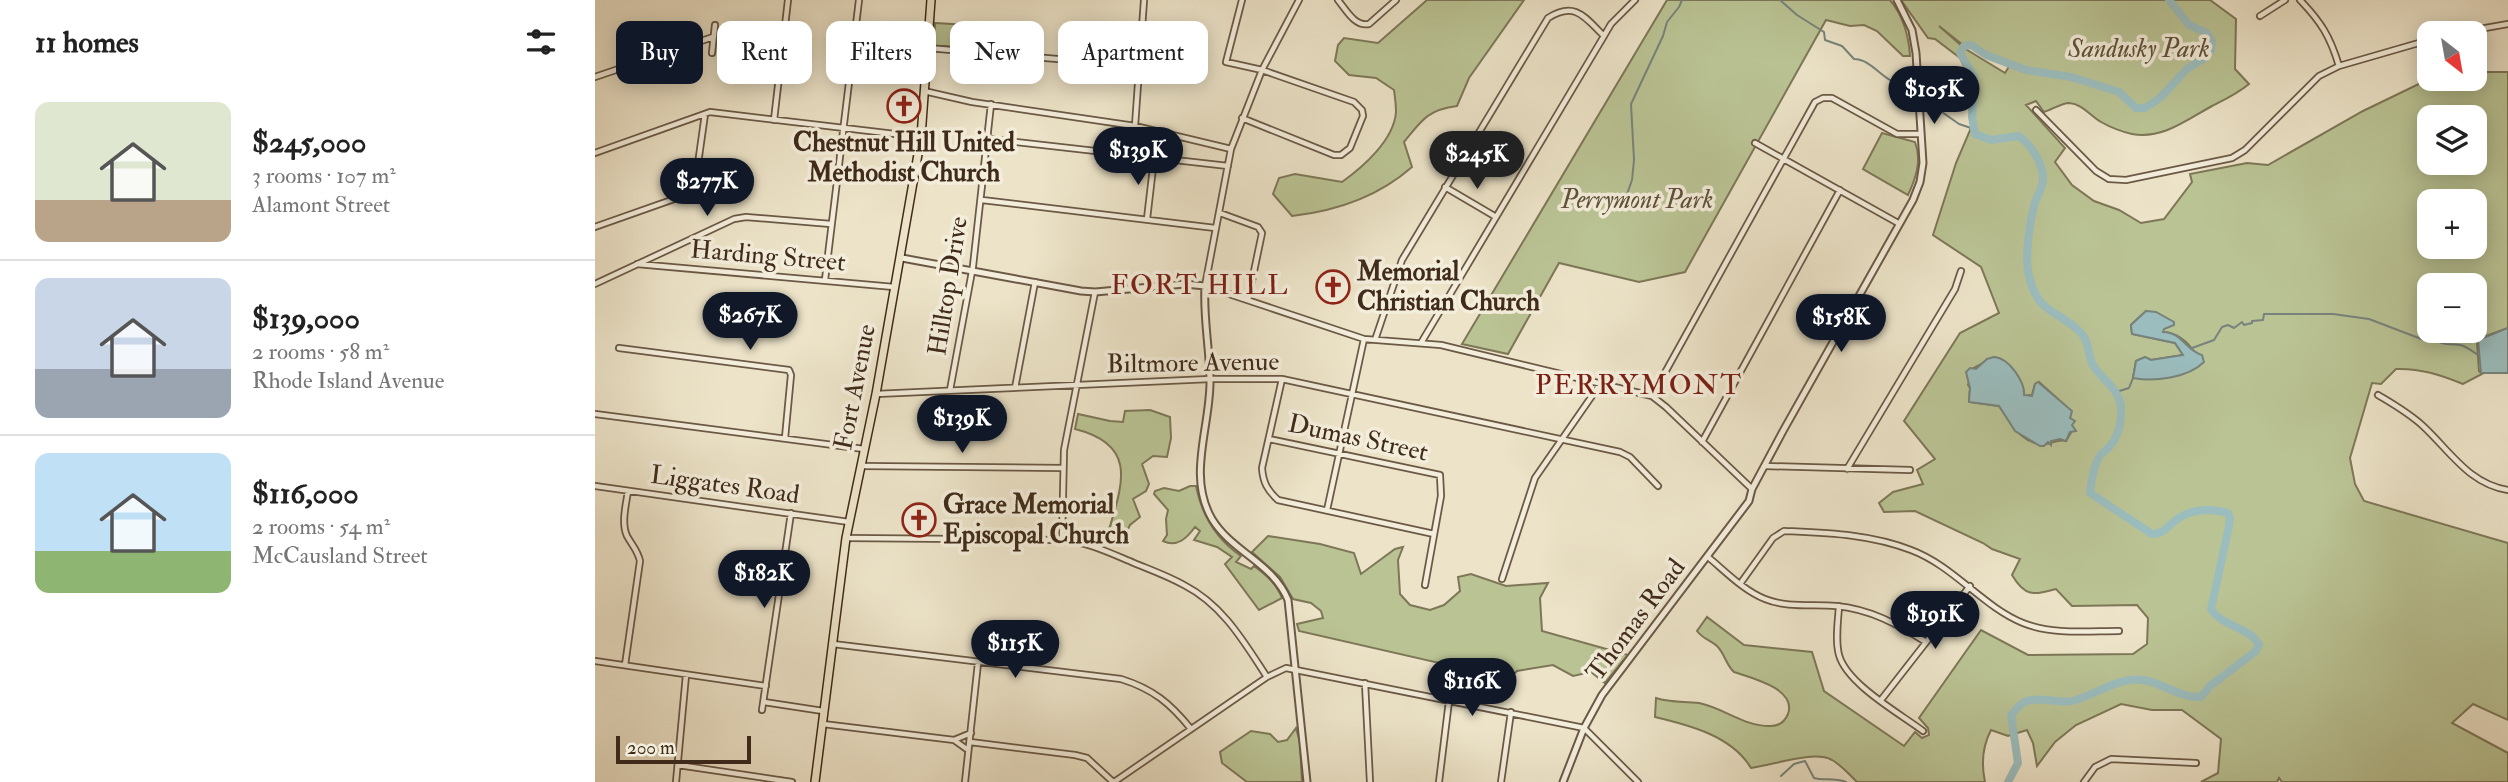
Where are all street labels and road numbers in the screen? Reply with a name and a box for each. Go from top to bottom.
street label: Hilltop Drive [921,214,976,358]
street label: Harding Street [689,233,847,279]
street label: Fort Avenue [827,321,883,452]
street label: Biltmore Avenue [1106,345,1280,381]
street label: Dumas Street [1285,408,1431,468]
street label: Liggates Road [648,459,802,511]
street label: Thomas Road [1580,552,1693,688]

